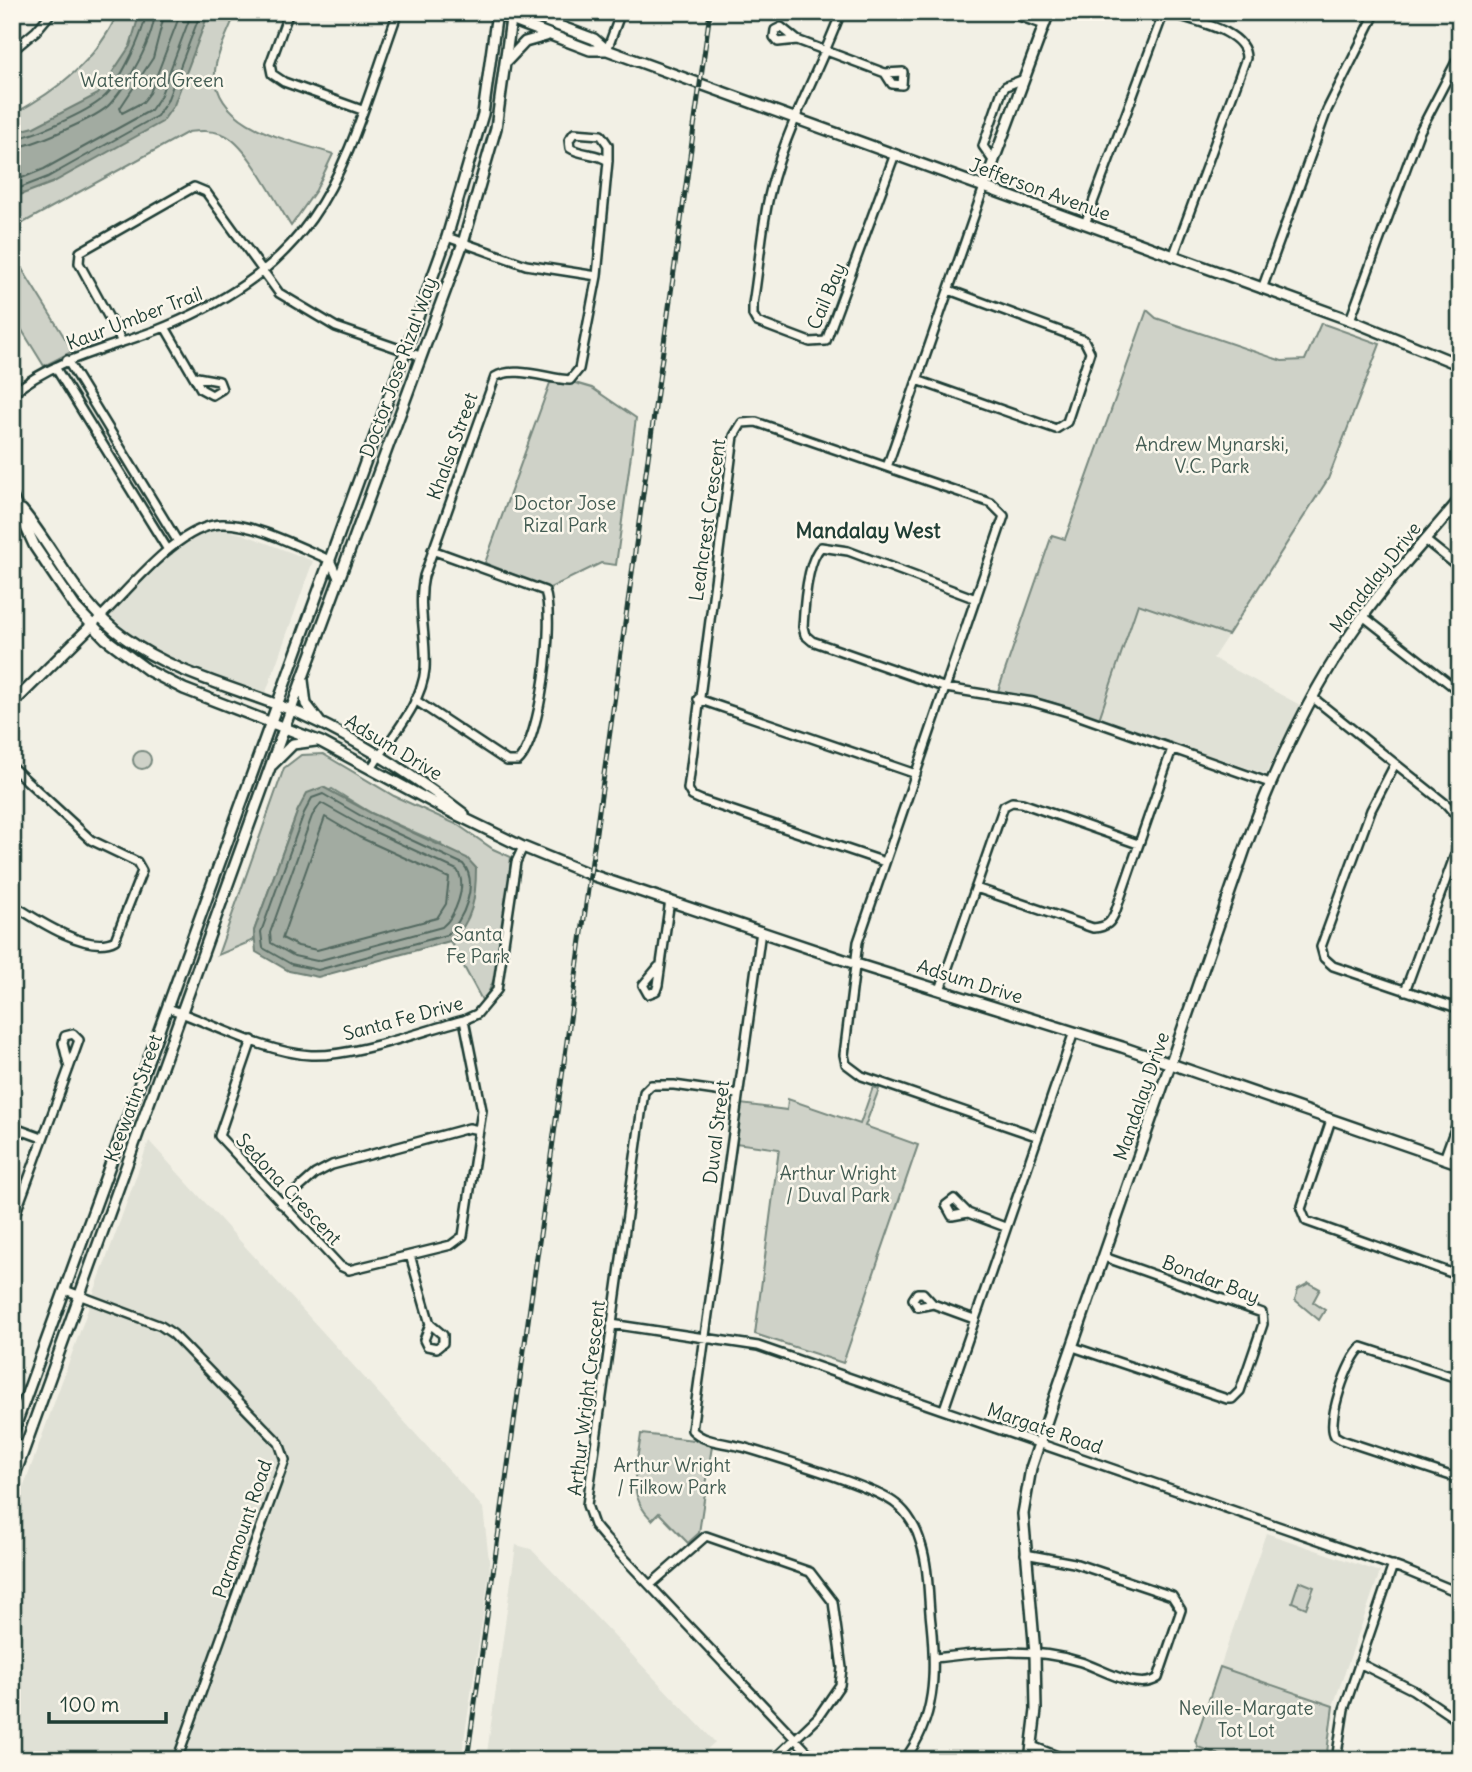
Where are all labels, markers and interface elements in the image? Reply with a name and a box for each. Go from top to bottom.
park label: Waterford Green [80,68,224,92]
street label: Jefferson Avenue [966,152,1114,226]
street label: Cail Bay [801,259,851,333]
street label: Doctor Jose Rizal Way [354,274,442,460]
street label: Kaur Umber Trail [63,281,205,355]
street label: Khalsa Street [421,389,483,503]
park label: Andrew Mynarski, V.C. Park [1135,432,1289,478]
street label: Leahcrest Crescent [684,437,730,603]
park label: Doctor Jose Rizal Park [514,491,616,537]
district label: Mandalay West [795,517,941,544]
street label: Mandalay Drive [1324,517,1426,637]
street label: Adsum Drive [341,709,447,785]
park label: Santa Fe Park [446,922,510,968]
street label: Adsum Drive [914,954,1026,1008]
street label: Santa Fe Drive [340,990,466,1046]
street label: Mandalay Drive [1108,1029,1174,1163]
street label: Keewatin Street [99,1031,167,1165]
street label: Duval Street [698,1079,734,1185]
street label: Sedona Crescent [231,1128,347,1250]
park label: Arthur Wright / Duval Park [779,1161,897,1207]
street label: Bondar Bay [1159,1249,1263,1309]
street label: Arthur Wright Crescent [562,1299,610,1497]
street label: Margate Road [984,1397,1106,1459]
park label: Arthur Wright / Filkow Park [613,1453,731,1499]
street label: Paramount Road [207,1457,277,1601]
scale bar [49,1681,166,1725]
text: 100 m [60,1691,119,1718]
park label: Neville-Margate Tot Lot [1178,1696,1314,1742]

